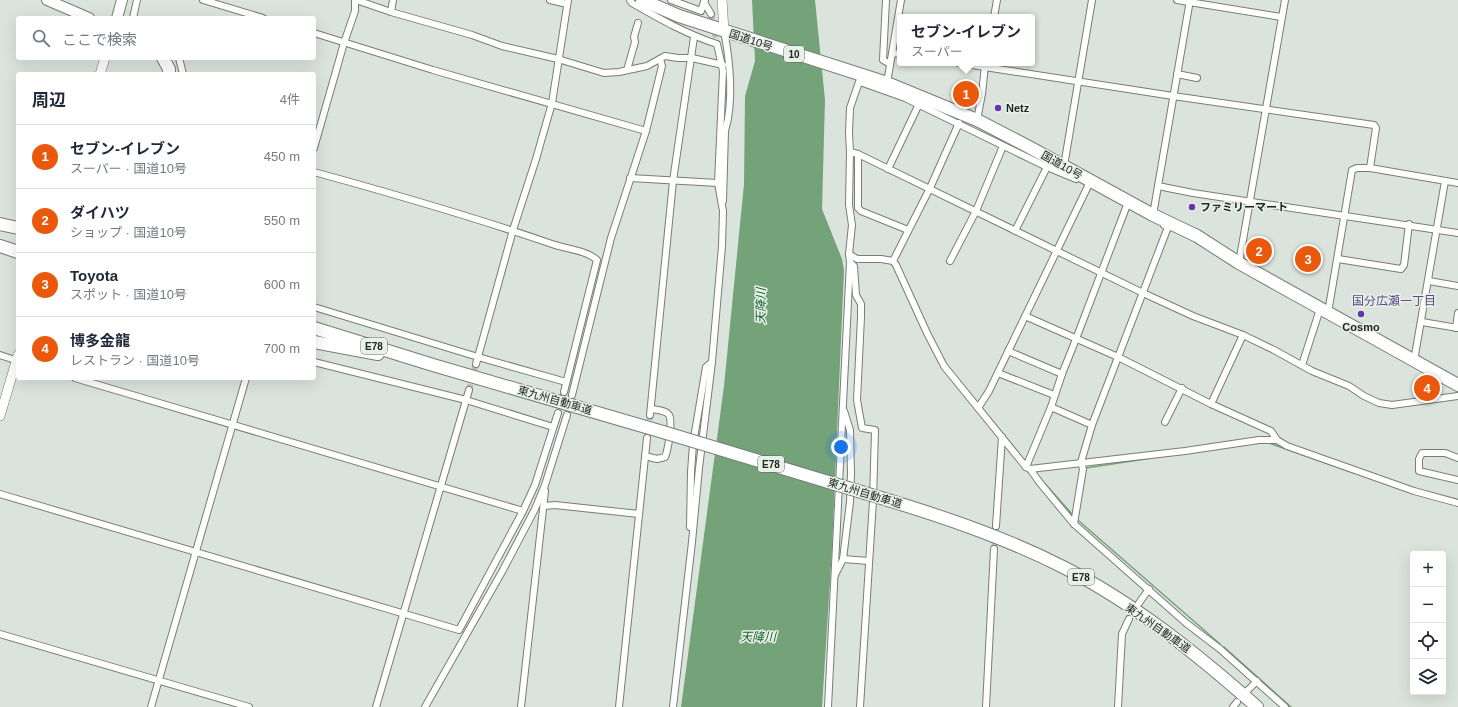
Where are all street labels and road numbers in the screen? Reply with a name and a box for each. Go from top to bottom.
street label: 国道10号 [728,27,774,53]
road number: 10 [784,46,804,62]
street label: 国道10号 [1039,149,1085,181]
road number: E78 [361,338,387,354]
street label: 東九州自動車道 [516,384,594,416]
road number: E78 [758,456,784,472]
street label: 東九州自動車道 [826,476,904,510]
road number: E78 [1068,569,1094,585]
street label: 東九州自動車道 [1123,601,1193,655]

